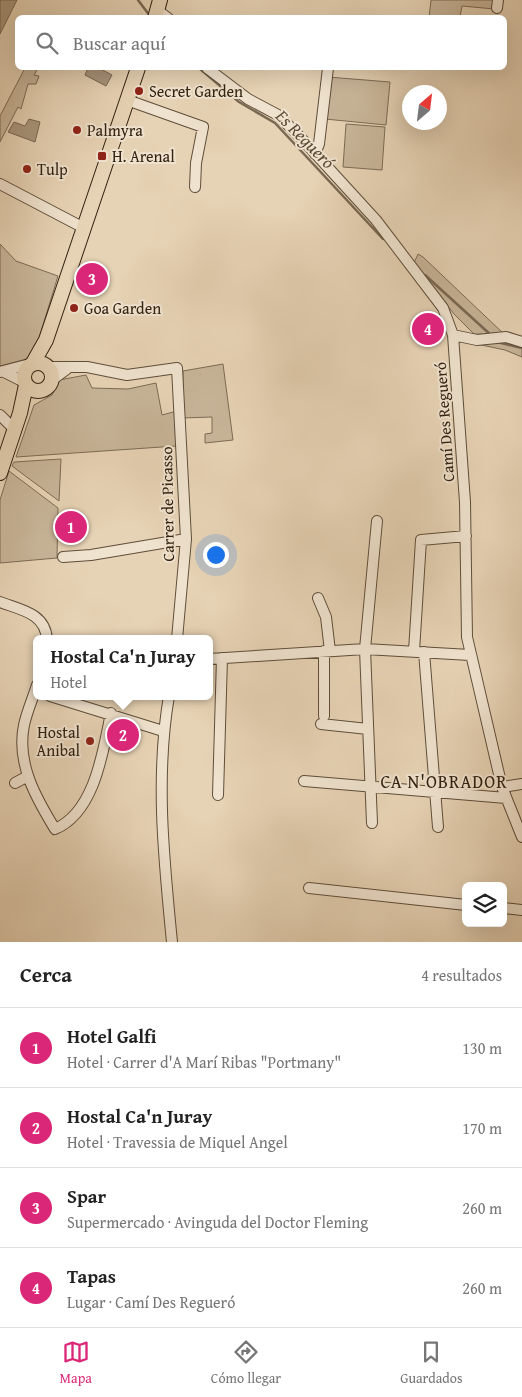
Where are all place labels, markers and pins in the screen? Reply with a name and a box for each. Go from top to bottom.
place label: Secret Garden [149,79,243,103]
marker: Secret Garden [133,85,145,97]
place label: Palmyra [87,118,143,142]
marker: Palmyra [71,124,83,136]
place label: H. Arenal [112,144,175,168]
marker: H. Arenal [96,150,108,162]
place label: Tulp [37,157,68,181]
marker: Tulp [21,163,33,175]
pin: 3 [76,260,108,298]
place label: Goa Garden [84,296,161,320]
marker: Goa Garden [68,302,80,314]
pin: 4 [412,310,444,348]
pin: 1 [55,508,87,546]
pin: 2 [107,716,139,754]
place label: Hostal Anibal [36,720,81,762]
marker: Hostal Anibal [84,735,96,747]

